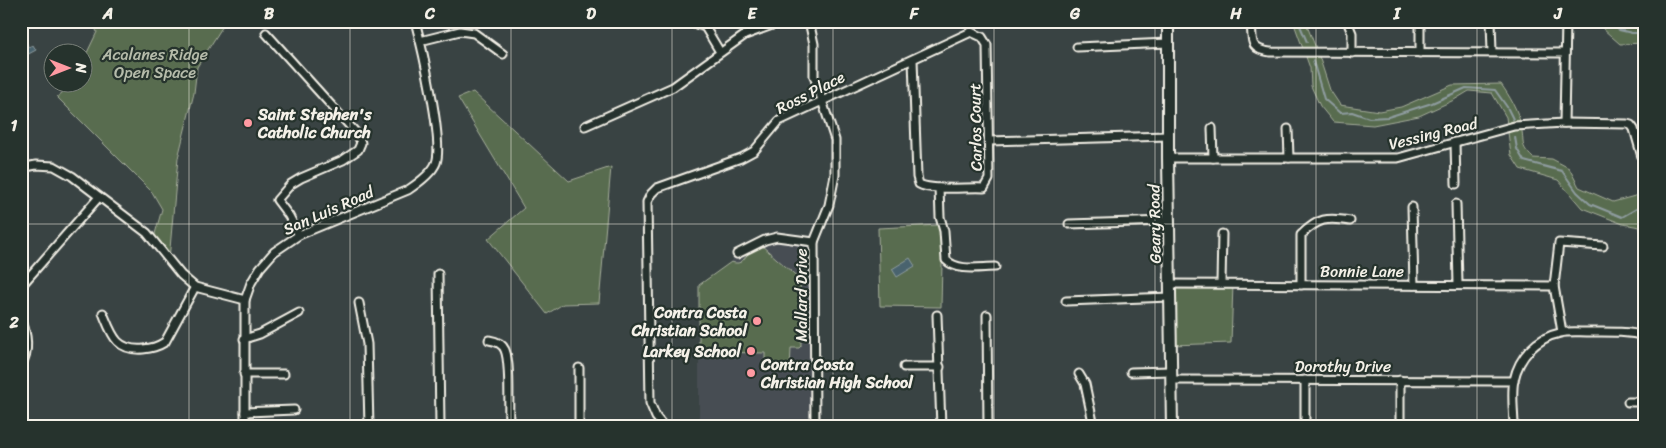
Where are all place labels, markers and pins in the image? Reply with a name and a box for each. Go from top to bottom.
place label: Saint Stephen's Catholic Church [257,100,372,147]
marker: Saint Stephen's Catholic Church [242,117,254,129]
place label: Contra Costa Christian School [631,298,748,345]
marker: Contra Costa Christian School [751,315,763,327]
place label: Larkey School [643,337,742,366]
marker: Larkey School [745,345,757,357]
place label: Contra Costa Christian High School [760,350,914,397]
marker: Contra Costa Christian High School [745,367,757,379]

